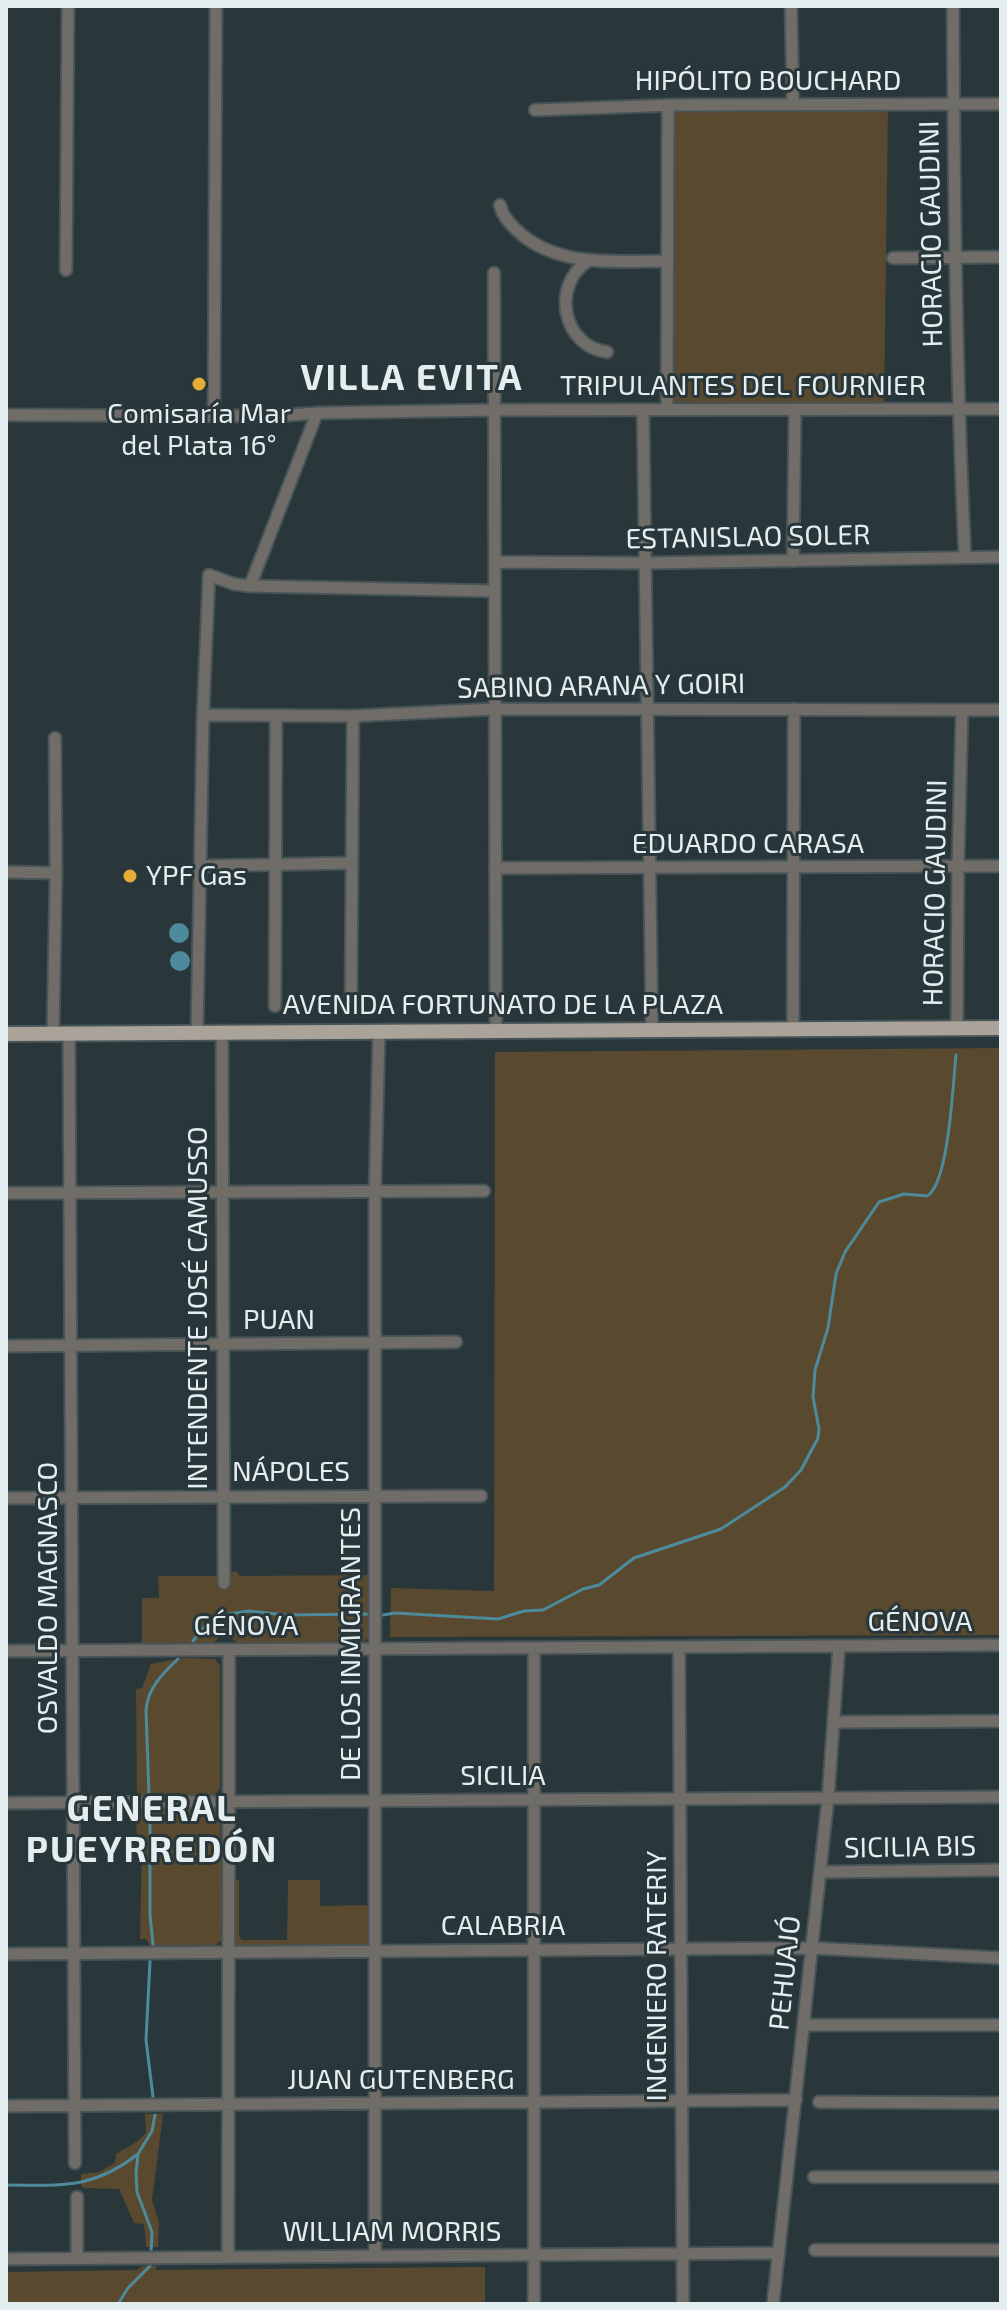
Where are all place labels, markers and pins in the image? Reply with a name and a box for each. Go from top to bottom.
marker: Comisaría Mar del Plata 16° [190,375,208,393]
place label: Comisaría Mar del Plata 16° [107,397,291,463]
place label: YPF Gas [146,859,247,893]
marker: YPF Gas [121,867,139,885]

